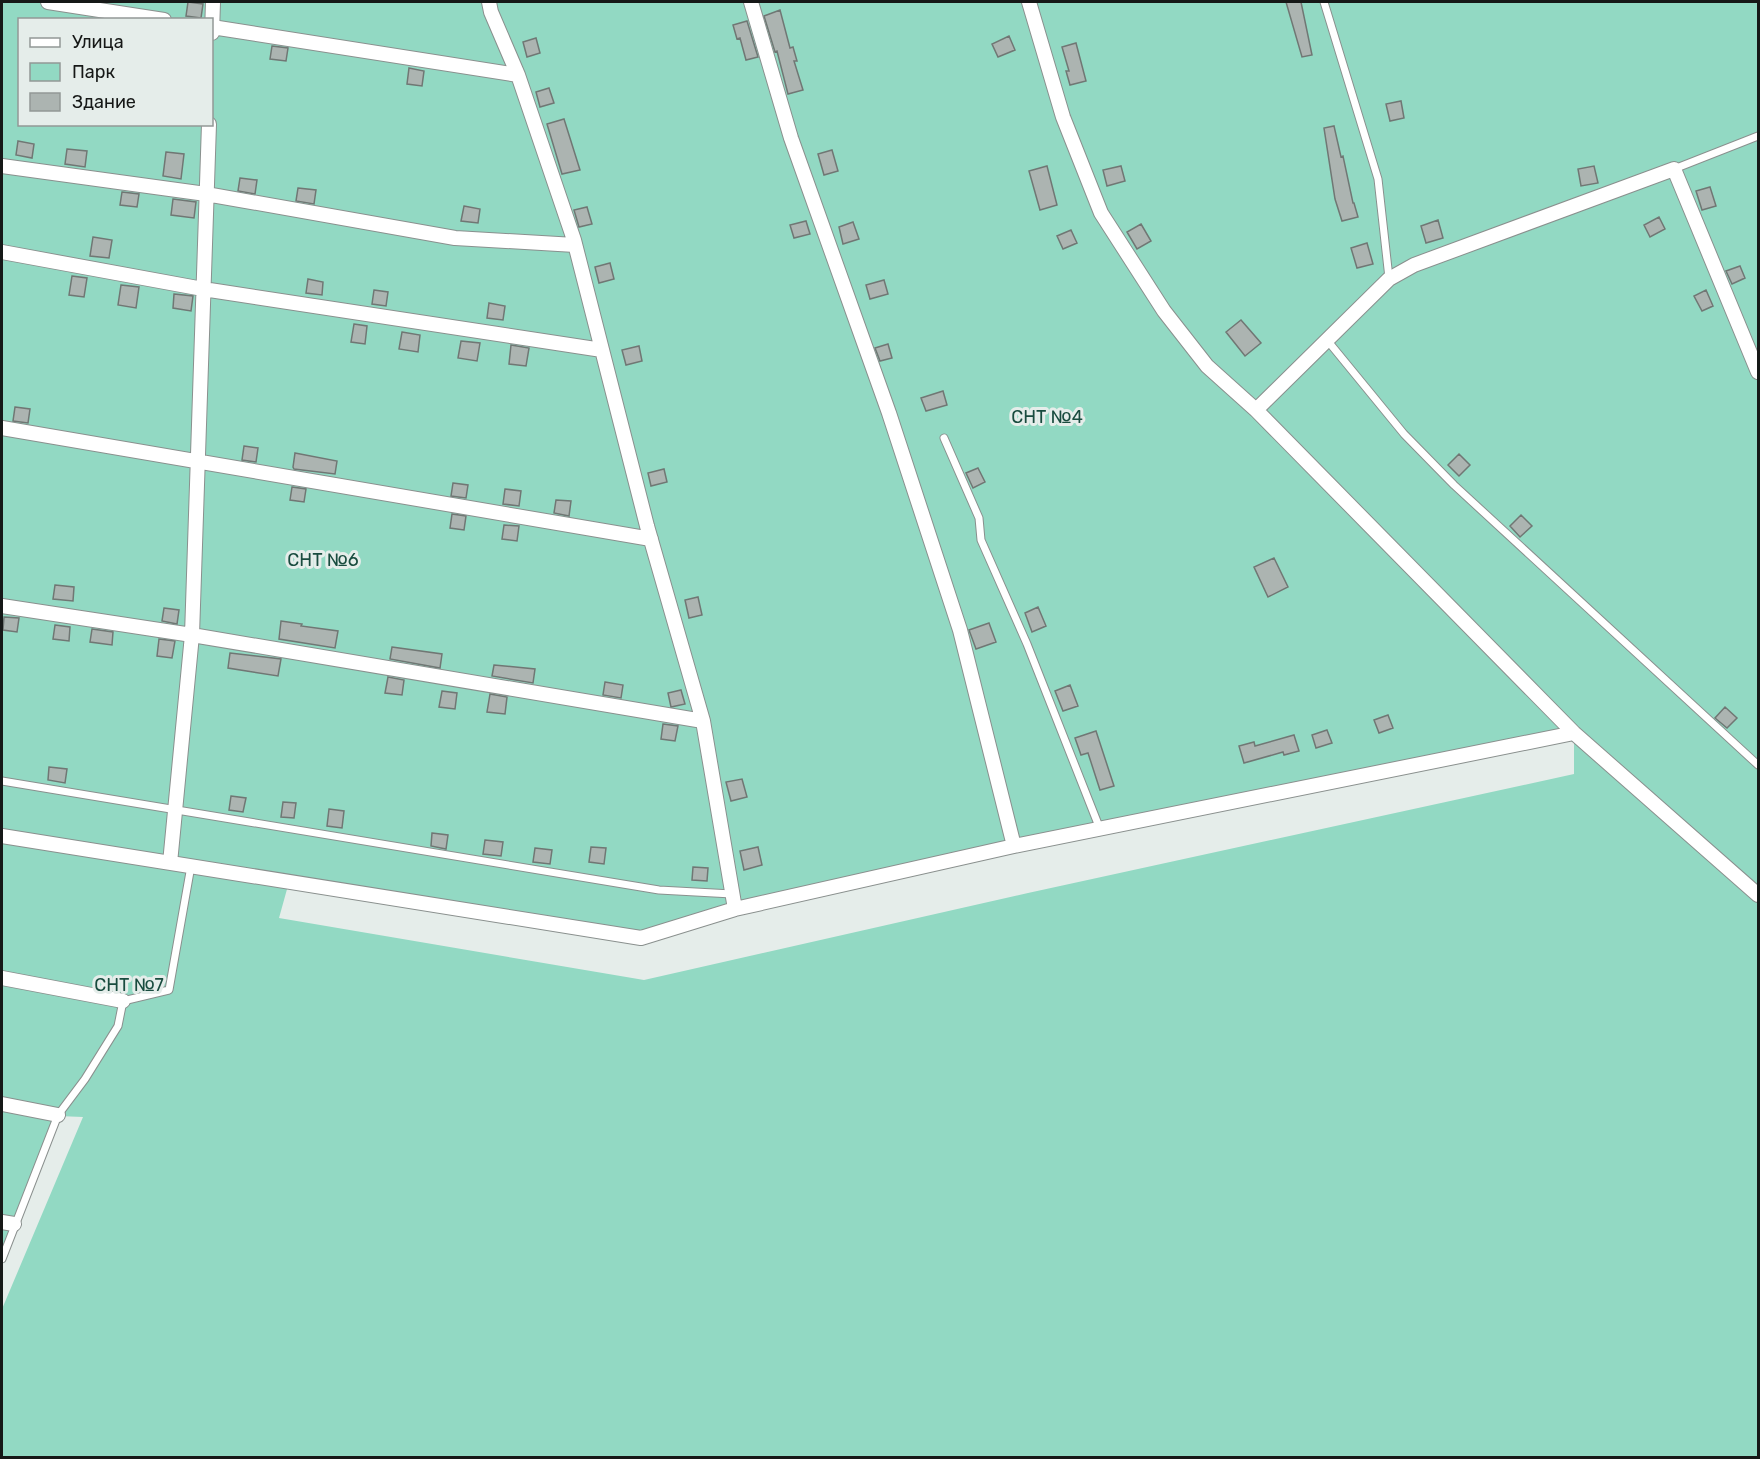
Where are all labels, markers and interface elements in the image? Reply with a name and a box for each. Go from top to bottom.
legend [18,18,213,126]
text: Улица [72,31,124,53]
text: Парк [72,61,116,83]
text: Здание [72,91,136,113]
park label: СНТ №4 [1011,406,1083,428]
park label: СНТ №6 [287,549,359,571]
park label: СНТ №7 [94,974,164,996]

